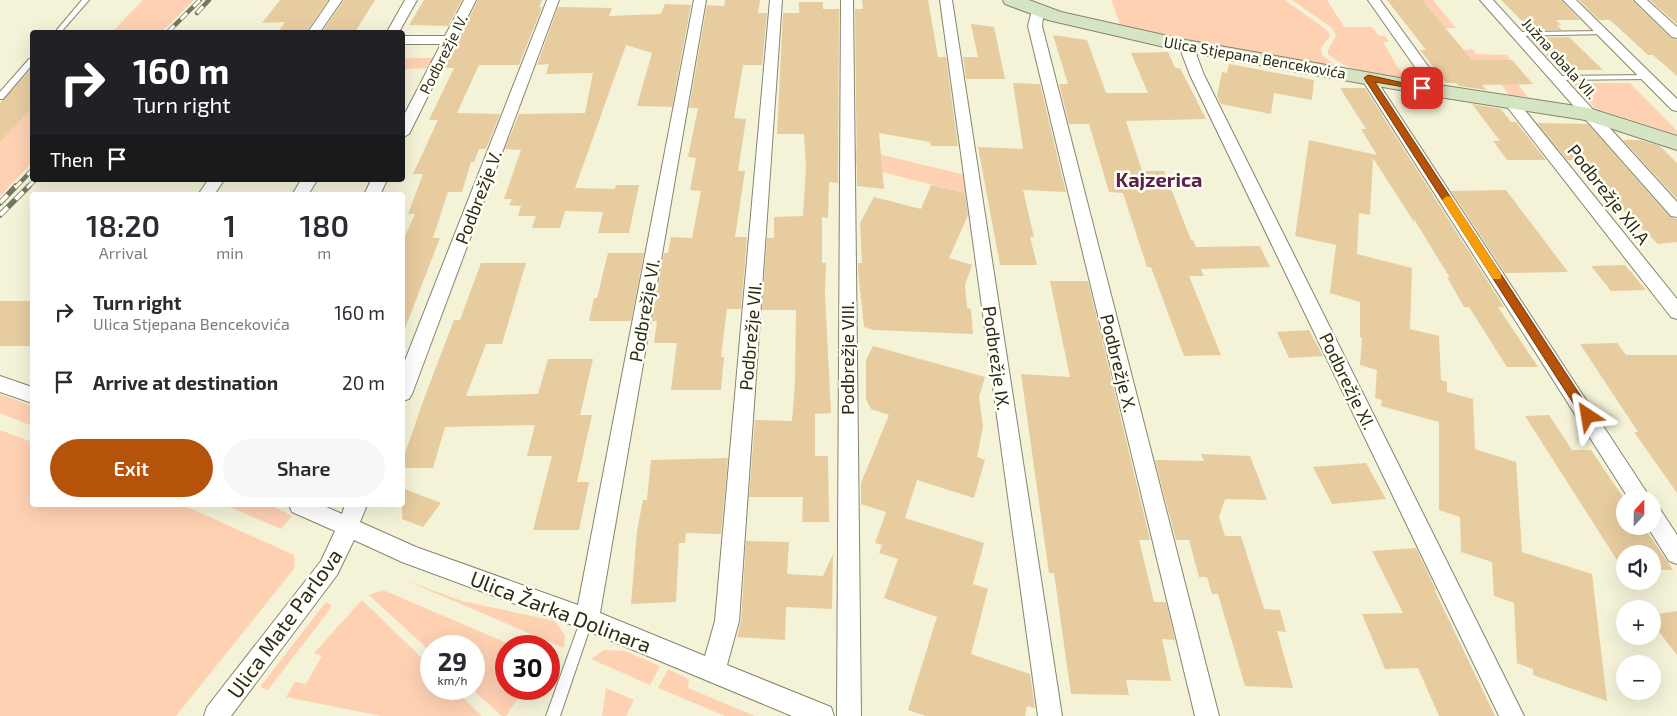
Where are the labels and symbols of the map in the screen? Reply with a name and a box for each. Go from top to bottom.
street label: Podbrežje IV. [415,11,472,97]
street label: Južna obala VII. [1519,14,1601,102]
street label: Ulica Stjepana Bencekovića [1162,32,1347,83]
pin [1401,67,1443,109]
street label: Podbrežje XII.A [1563,140,1655,249]
street label: Podbrežje V. [450,147,506,247]
district label: Kajzerica [1115,167,1203,191]
street label: Podbrežje VI. [624,257,664,363]
street label: Podbrežje VII. [734,281,766,391]
street label: Podbrežje VIII. [836,301,858,415]
street label: Podbrežje IX. [979,304,1015,412]
street label: Podbrežje X. [1096,312,1142,414]
street label: Podbrežje XI. [1315,329,1381,433]
position arrow [1561,389,1613,441]
north arrow [1616,490,1661,535]
street label: Ulica Mate Parlova [221,543,347,703]
street label: Ulica Žarka Dolinara [467,565,655,657]
speed limit sign: 30 [495,635,560,700]

